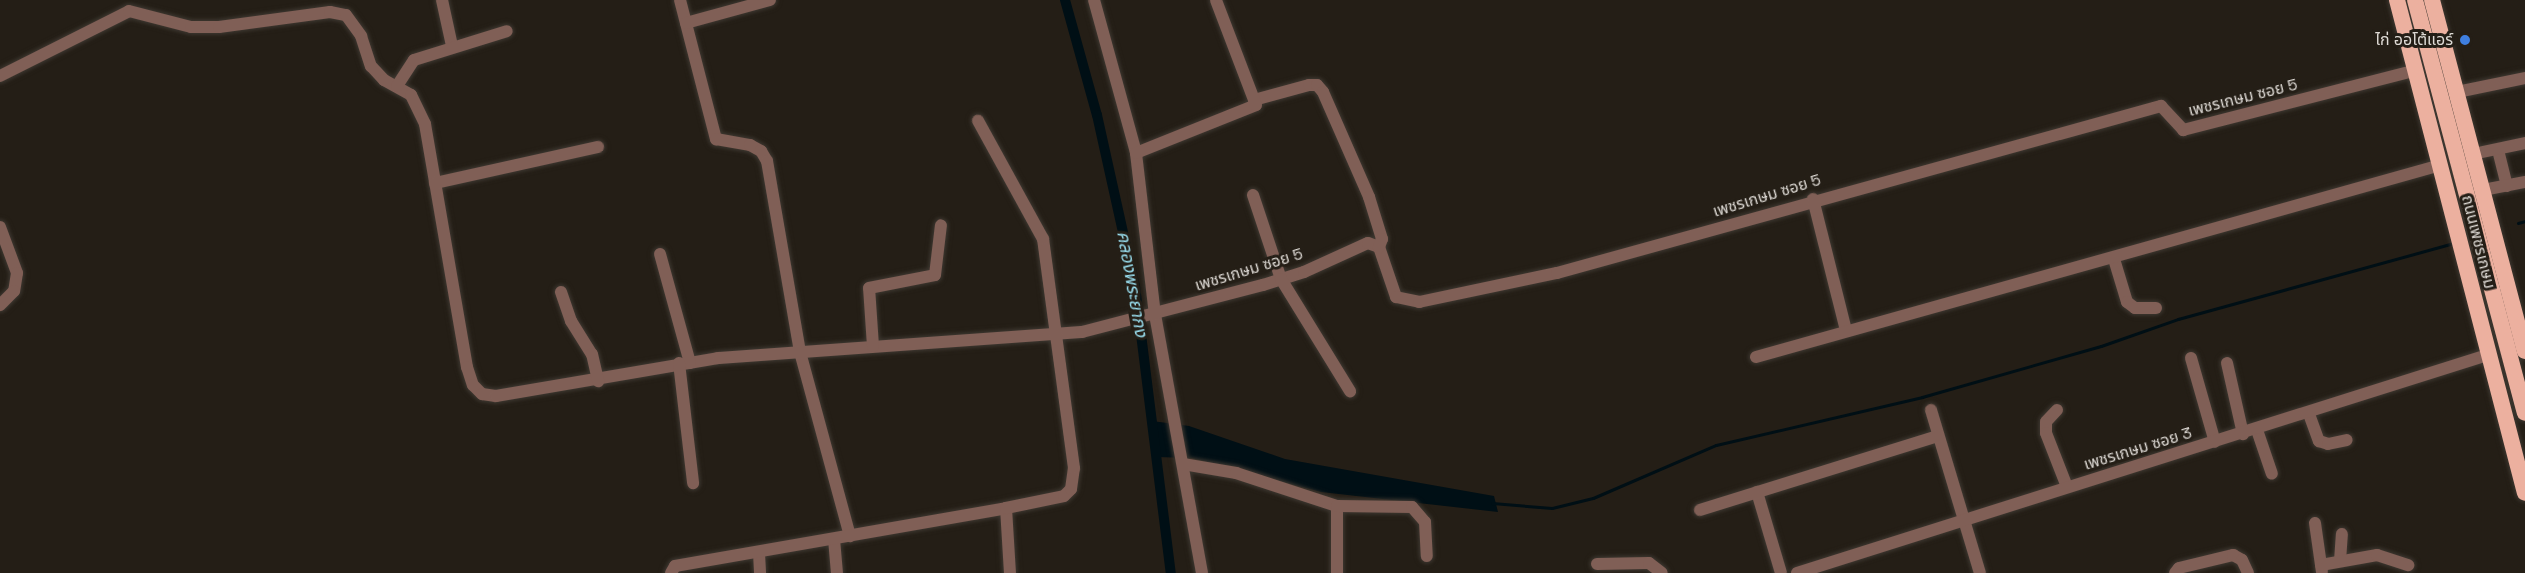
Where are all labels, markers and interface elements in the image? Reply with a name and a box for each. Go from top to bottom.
place label: ไก่ ออโต้แอร์ [2375,30,2453,50]
marker: ไก่ ออโต้แอร์ [2458,33,2472,47]
street label: เพชรเกษม ซอย 5 [2186,75,2300,121]
street label: เพชรเกษม ซอย 5 [1711,170,1823,222]
street label: ถนนเพชรเกษม [2457,193,2499,291]
water label: คลองพระยากง [1112,229,1152,339]
street label: เพชรเกษม ซอย 5 [1193,244,1305,296]
street label: เพชรเกษม ซอย 3 [2082,423,2194,475]

